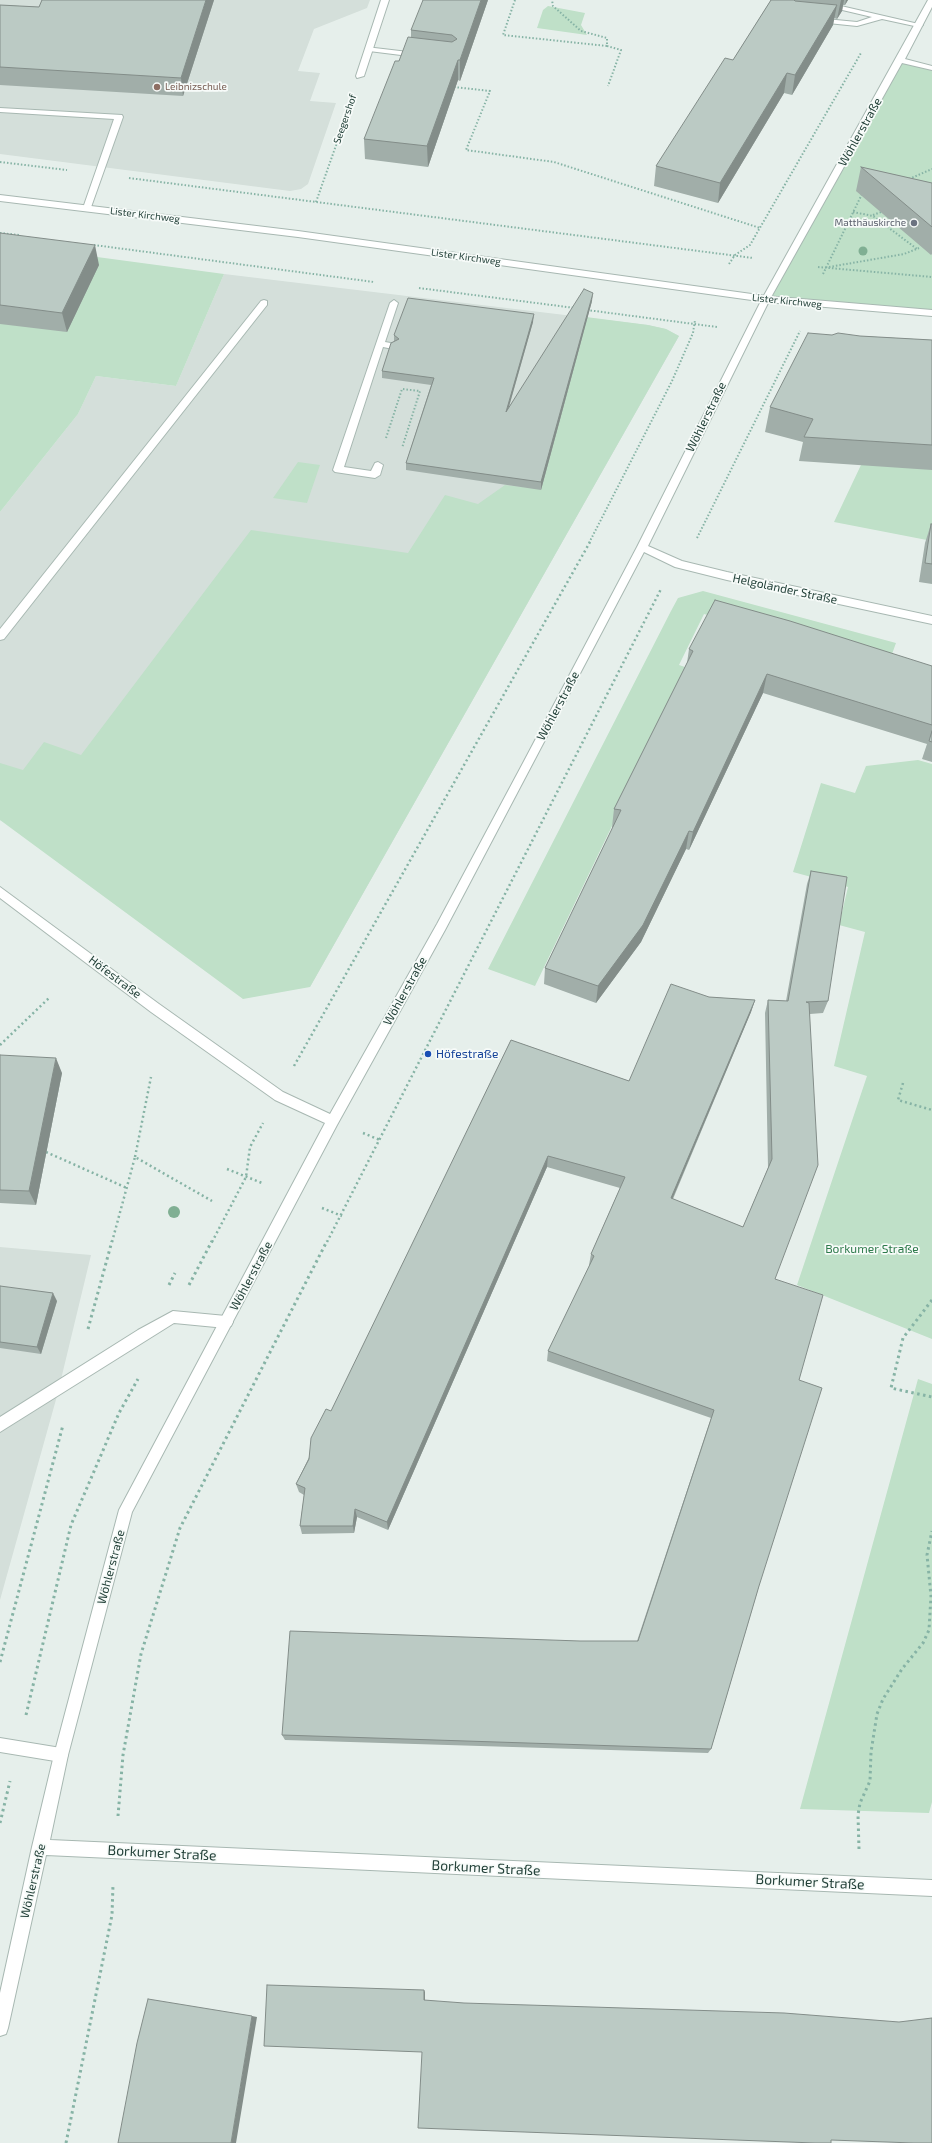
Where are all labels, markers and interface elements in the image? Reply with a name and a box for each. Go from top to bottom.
place label: Leibnizschule [165,81,227,93]
marker: Leibnizschule [152,82,162,92]
street label: Seegershof [331,93,359,145]
street label: Wöhlerstraße [835,95,885,169]
street label: Lister Kirchweg [109,205,181,225]
place label: Matthäuskirche [835,217,906,229]
marker: Matthäuskirche [909,218,919,228]
street label: Lister Kirchweg [430,246,502,268]
street label: Lister Kirchweg [751,291,823,311]
street label: Wöhlerstraße [683,380,729,454]
street label: Helgoländer Straße [731,571,839,607]
street label: Wöhlerstraße [534,669,582,743]
street label: Höfestraße [86,952,144,1002]
street label: Wöhlerstraße [380,954,430,1028]
place label: Höfestraße [436,1047,498,1061]
marker: Höfestraße [423,1049,433,1059]
street label: Wöhlerstraße [227,1239,275,1313]
park label: Borkumer Straße [825,1242,919,1256]
street label: Wöhlerstraße [94,1528,128,1606]
street label: Wöhlerstraße [17,1842,49,1920]
street label: Borkumer Straße [107,1842,217,1864]
street label: Borkumer Straße [431,1857,541,1879]
street label: Borkumer Straße [755,1871,865,1893]

